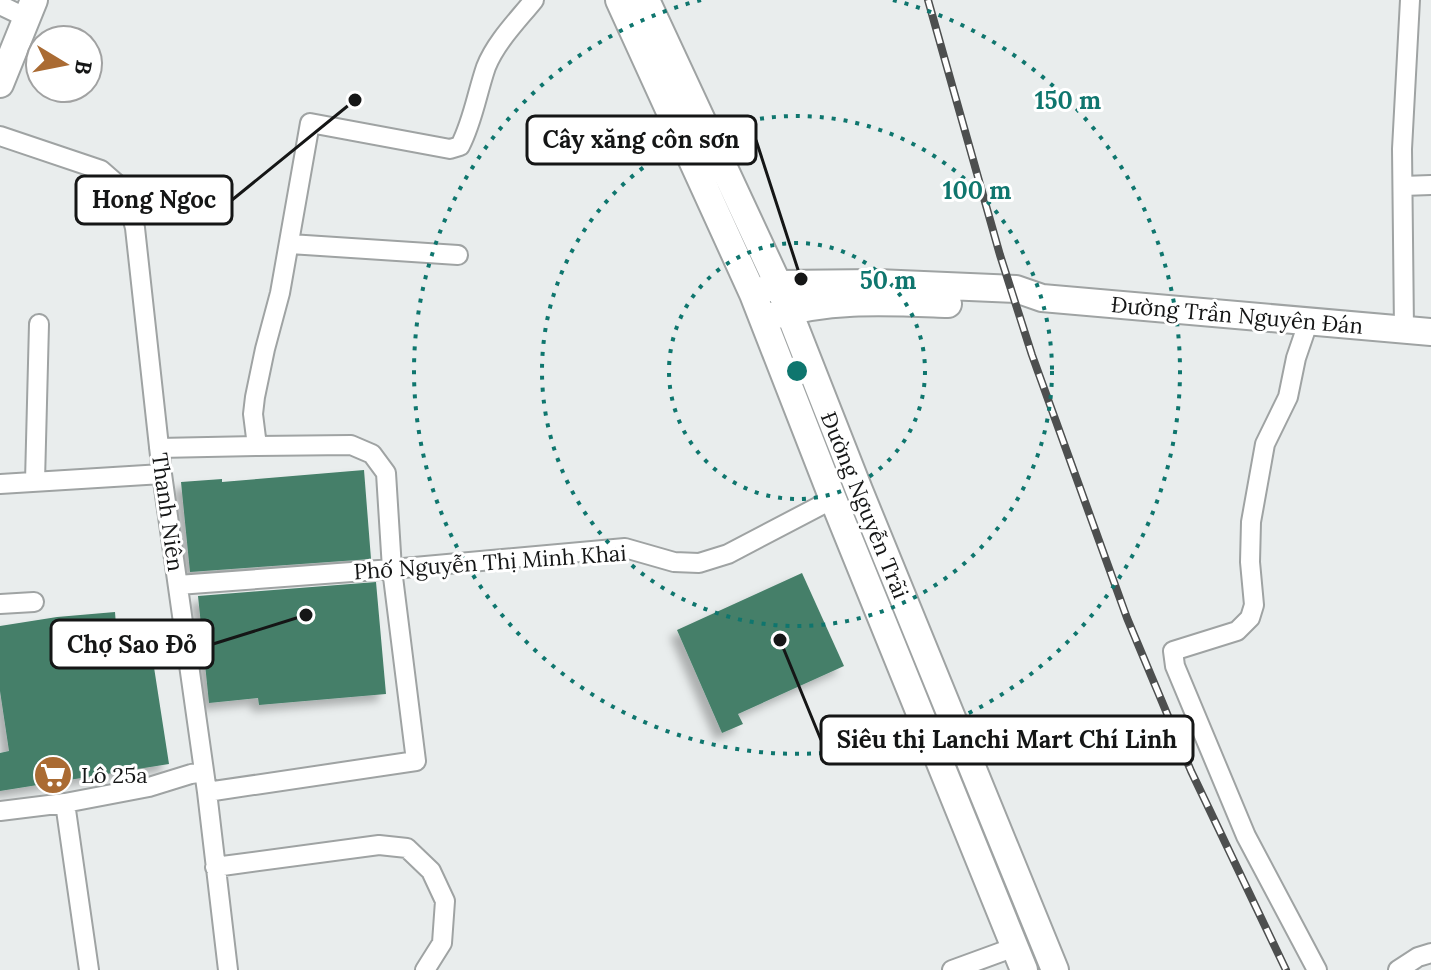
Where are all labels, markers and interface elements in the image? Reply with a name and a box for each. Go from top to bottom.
north arrow [24,24,104,104]
text: B [69,58,99,77]
text: 150 m [1035,85,1101,116]
callout: Cây xăng côn sơn [527,116,756,164]
text: Cây xăng côn sơn [542,124,740,155]
text: 100 m [943,175,1011,206]
callout: Hong Ngoc [76,176,232,224]
text: Hong Ngoc [92,184,217,215]
text: 50 m [860,265,916,296]
street label: Đường Trần Nguyên Đán [1110,290,1364,340]
centre of rings [783,357,811,385]
street label: Đường Nguyễn Trãi [815,408,915,602]
street label: Thanh Niên [146,451,190,573]
street label: Phố Nguyễn Thị Minh Khai [353,539,627,585]
callout: Chợ Sao Đỏ [51,620,213,668]
text: Chợ Sao Đỏ [67,629,197,660]
callout: Siêu thị Lanchi Mart Chí Linh [821,716,1193,764]
text: Siêu thị Lanchi Mart Chí Linh [837,724,1177,755]
supermarket icon: Lô 25a [32,754,74,796]
place label: Lô 25a [81,761,148,789]

